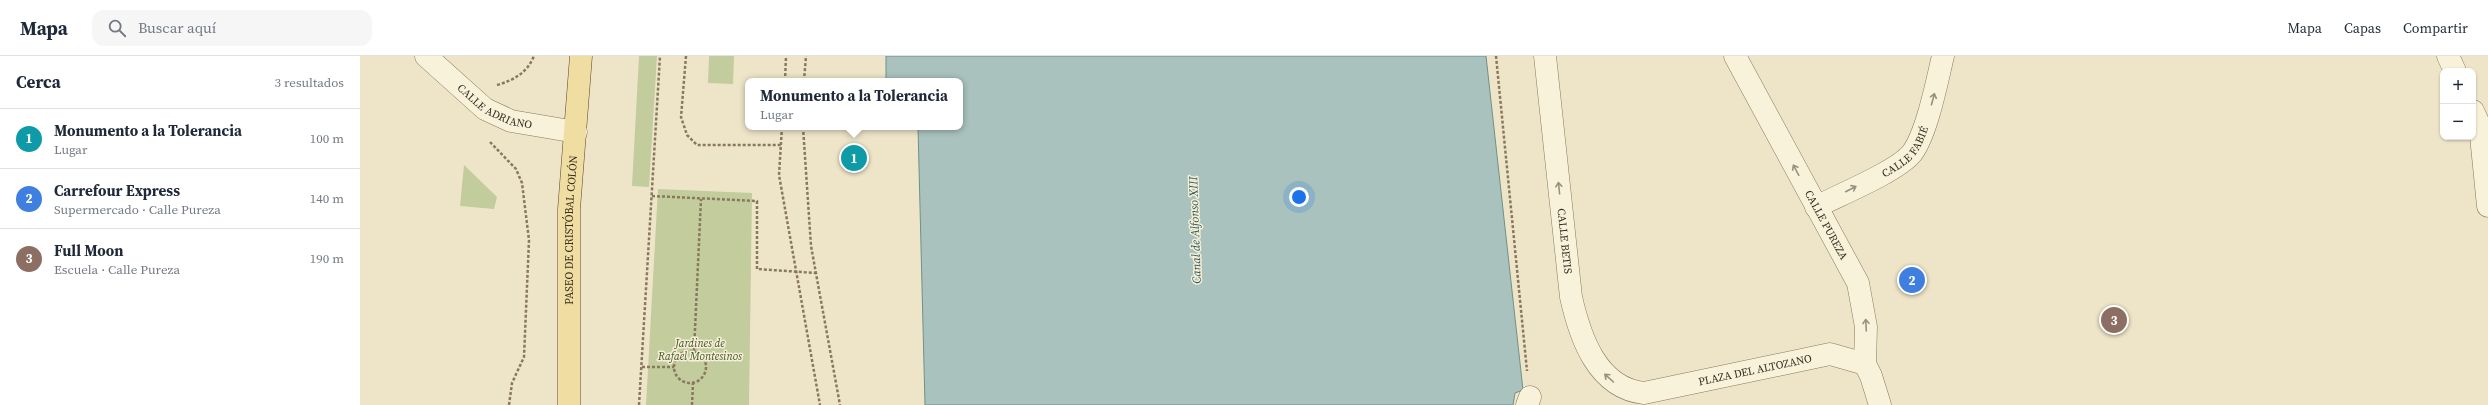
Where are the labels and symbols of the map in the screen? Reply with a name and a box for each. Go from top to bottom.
street label: CALLE ADRIANO [454,81,534,133]
one-way arrow [1930,92,1937,105]
street label: CALLE FABIÉ [1879,124,1932,181]
pin: 1 [841,143,867,173]
street label: PASEO DE CRISTÓBAL COLÓN [562,155,581,305]
one-way arrow [1792,164,1799,176]
water label: Canal de Alfonso XIII [1185,175,1205,284]
one-way arrow [1555,182,1563,195]
one-way arrow [1844,185,1856,192]
your location [1289,187,1309,207]
street label: CALLE PUREZA [1801,187,1851,263]
street label: CALLE BETIS [1553,207,1575,275]
pin: 2 [1899,265,1925,295]
pin: 3 [2101,305,2127,335]
one-way arrow [1862,319,1869,332]
park label: Jardines de Rafael Montesinos [657,336,742,364]
street label: PLAZA DEL ALTOZANO [1697,351,1813,389]
one-way arrow [1604,373,1614,382]

